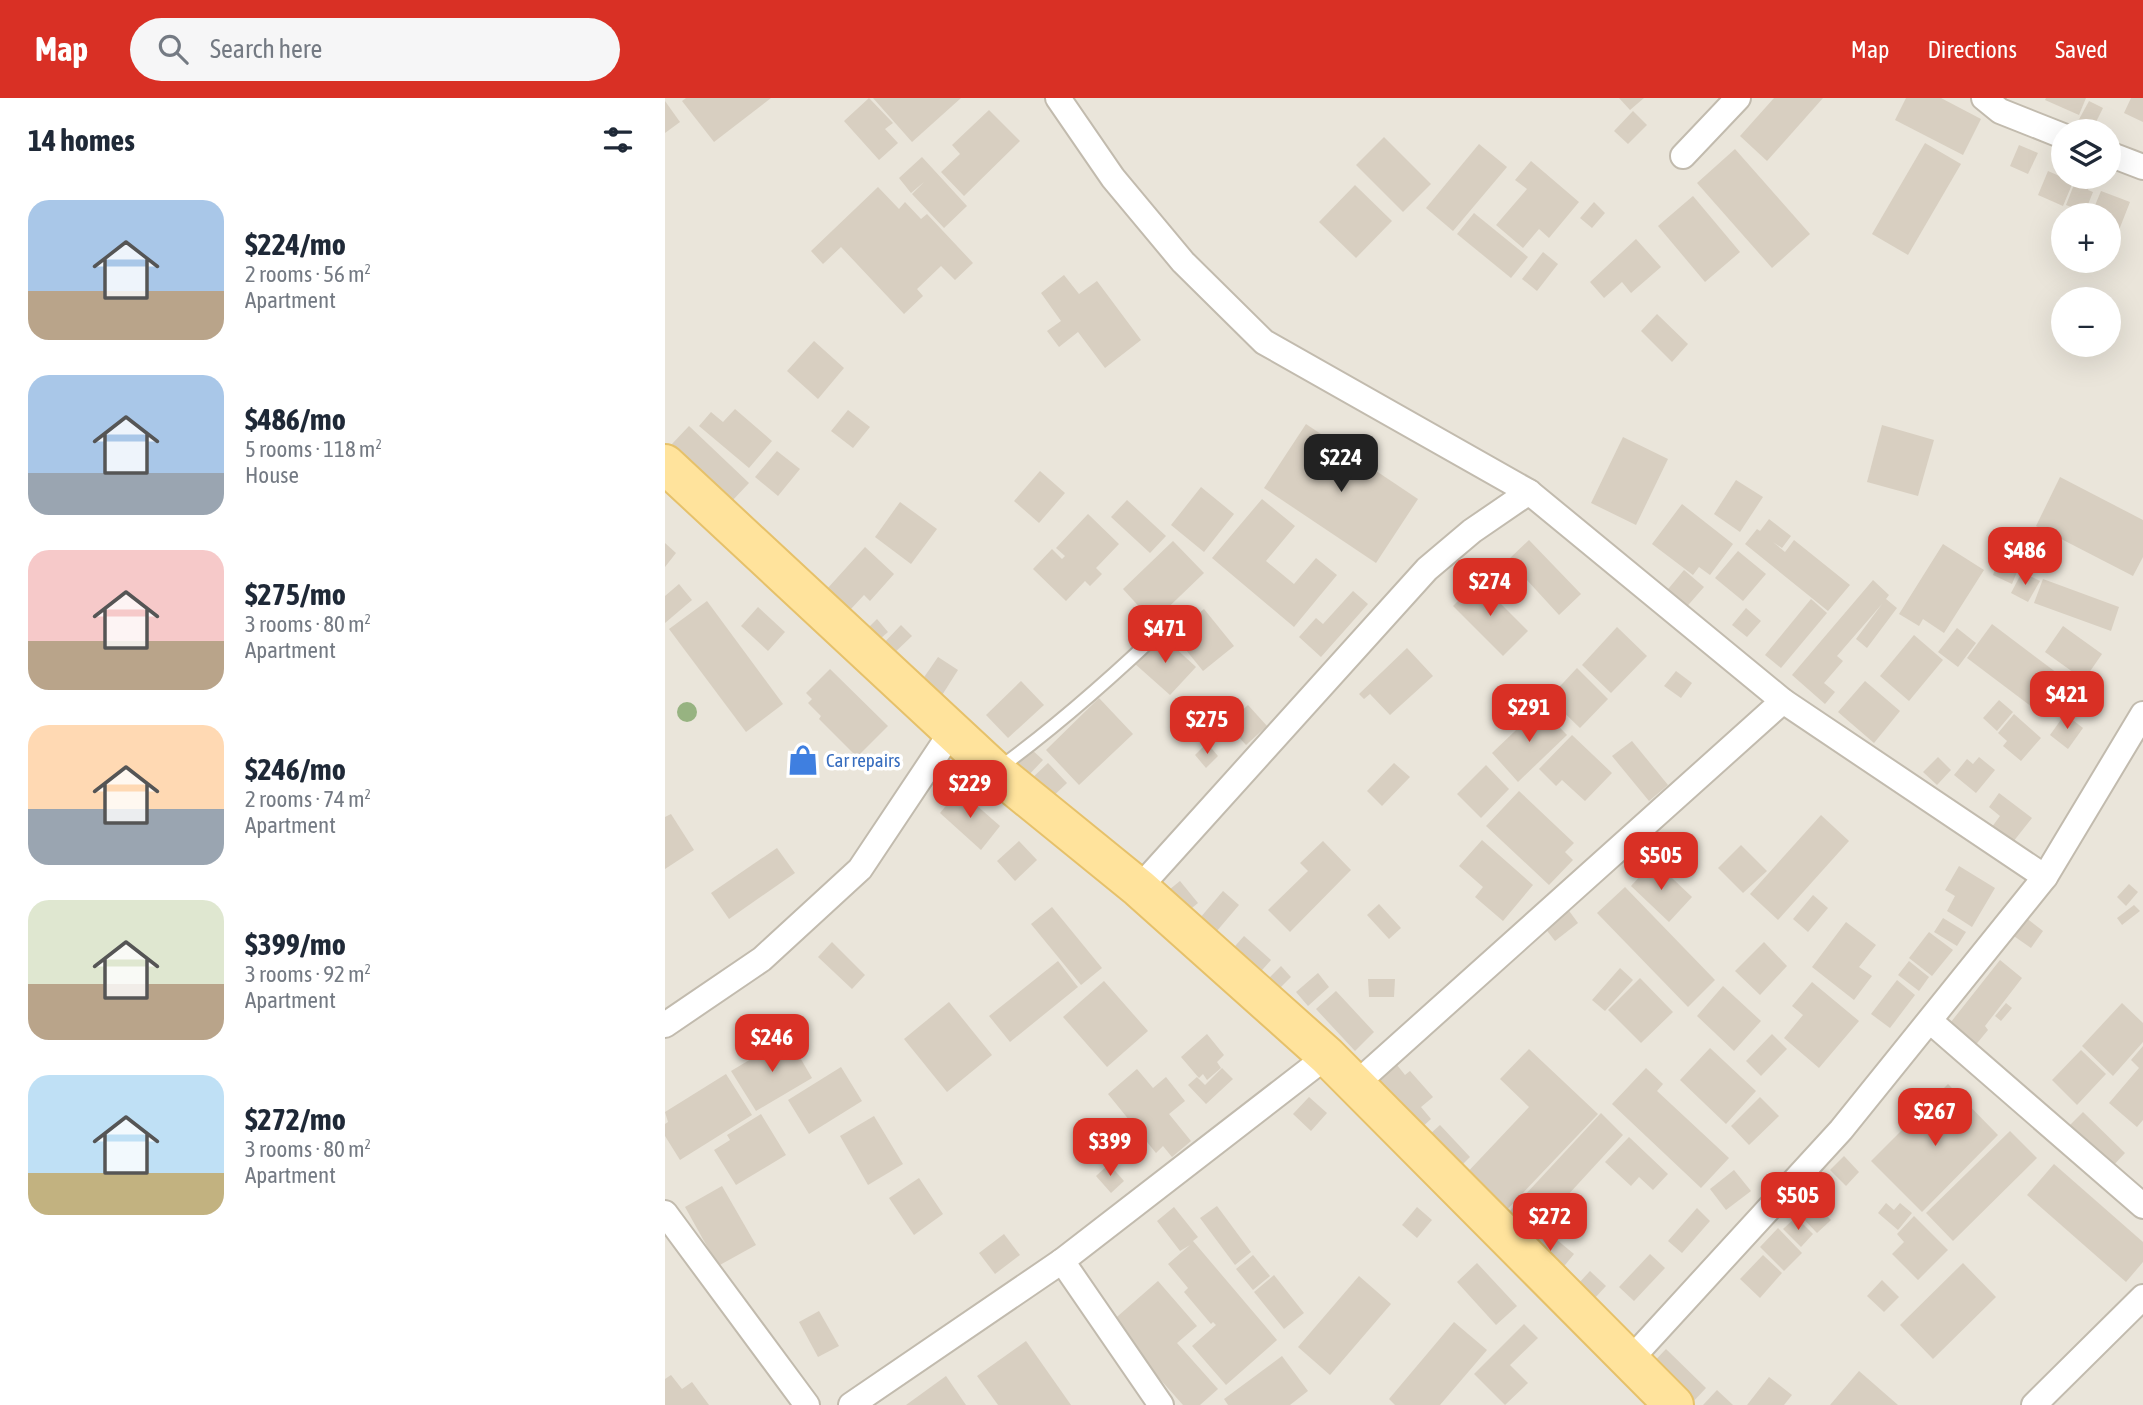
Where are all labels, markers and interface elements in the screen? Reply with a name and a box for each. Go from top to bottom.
search box [130,18,620,81]
text: Map [35,30,88,68]
icon: search [154,30,192,68]
text: Search here [210,34,322,64]
text: Map [1851,36,1889,63]
text: Directions [1927,36,2017,63]
text: Saved [2055,36,2108,63]
map controls [2051,119,2121,357]
button: layers [2051,119,2121,189]
icon: filters [599,121,637,159]
text: 14 homes [28,123,135,157]
button: + [2051,203,2121,273]
text: $224/mo [245,227,346,261]
icon: home [84,228,168,312]
text: 2 rooms · 56 m² [245,261,371,287]
text: Apartment [245,287,336,313]
button: − [2051,287,2121,357]
text: $486/mo [245,402,346,436]
icon: home [84,403,168,487]
pin: $224 [1300,434,1382,494]
text: 5 rooms · 118 m² [245,436,382,462]
text: $224 [1320,444,1362,470]
text: House [245,462,299,488]
pin: $486 [1984,528,2066,587]
text: $486 [2004,537,2046,563]
pin: $274 [1449,559,1531,618]
text: $274 [1469,568,1511,594]
text: $275/mo [245,577,346,611]
icon: home [84,578,168,662]
pin: $471 [1124,606,1206,665]
text: 3 rooms · 80 m² [245,611,371,637]
text: $471 [1144,615,1186,641]
text: Apartment [245,637,336,663]
pin: $421 [2026,672,2108,731]
text: $421 [2046,681,2088,707]
pin: $291 [1488,684,1570,744]
text: $291 [1508,694,1550,720]
pin: $275 [1166,696,1248,756]
text: $275 [1186,706,1228,732]
shop icon: Car repairs [786,743,820,777]
place label: Car repairs [826,749,901,771]
text: $246/mo [245,752,346,786]
icon: home [84,753,168,837]
pin: $229 [929,760,1011,820]
text: $229 [949,770,991,796]
text: 2 rooms · 74 m² [245,786,371,812]
text: Apartment [245,812,336,838]
pin: $505 [1620,832,1702,892]
text: $505 [1640,842,1682,868]
text: $399/mo [245,927,346,961]
icon: home [84,928,168,1012]
text: 3 rooms · 92 m² [245,961,371,987]
text: Apartment [245,987,336,1013]
pin: $246 [731,1014,813,1074]
text: $246 [751,1024,793,1050]
pin: $267 [1894,1088,1976,1148]
text: $267 [1914,1098,1956,1124]
text: $272/mo [245,1102,346,1136]
icon: home [84,1103,168,1187]
pin: $399 [1069,1118,1151,1178]
text: $399 [1089,1128,1131,1154]
text: 3 rooms · 80 m² [245,1136,371,1162]
text: Apartment [245,1162,336,1188]
pin: $505 [1757,1172,1839,1232]
text: $505 [1777,1182,1819,1208]
pin: $272 [1509,1194,1591,1253]
text: $272 [1529,1203,1571,1229]

